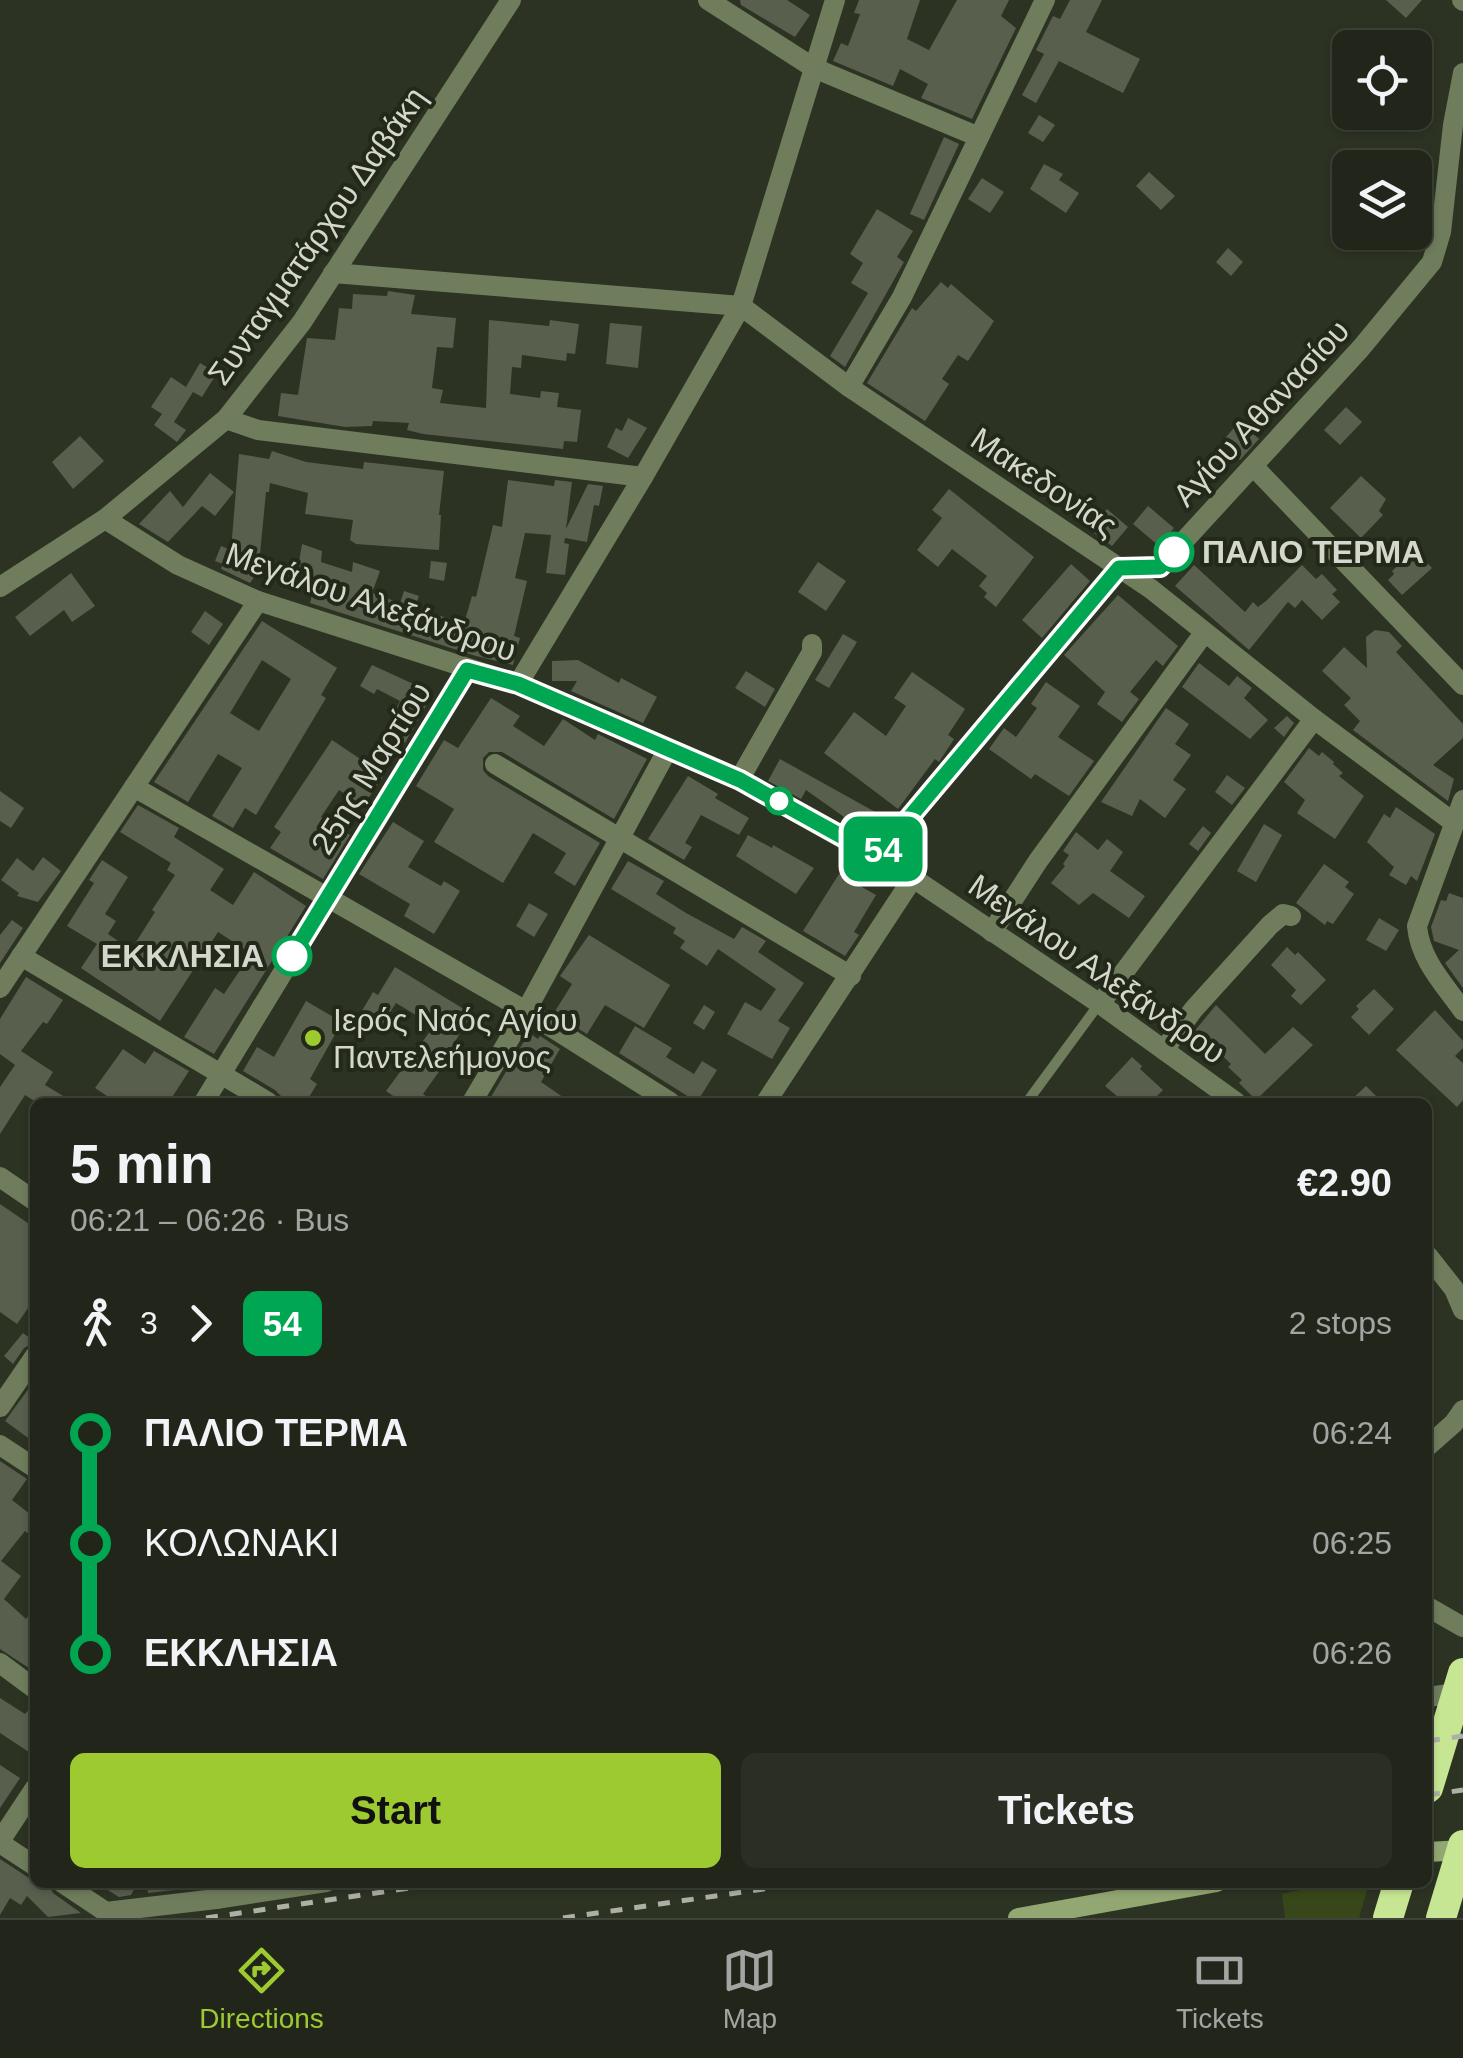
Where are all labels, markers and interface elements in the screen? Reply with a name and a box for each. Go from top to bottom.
map controls [1332,30,1432,250]
button: locate [1332,30,1432,130]
street label: Συνταγματάρχου Δαβάκη [201,80,433,392]
button: layers [1332,150,1432,250]
street label: Αγίου Αθανασίου [1166,313,1356,513]
street label: Μακεδονίας [964,420,1124,544]
marker: ΠΑΛΙΟ ΤΕΡΜΑ [1155,533,1193,571]
place label: ΠΑΛΙΟ ΤΕΡΜΑ [1202,534,1424,570]
street label: Μεγάλου Αλεξάνδρου [221,535,521,669]
street label: 25ης Μαρτίου [304,675,438,861]
unlabelled marker [766,788,792,814]
line badge: 54 [838,816,928,882]
text: 54 [864,830,902,869]
street label: Μεγάλου Αλεξάνδρου [962,867,1232,1071]
marker: ΕΚΚΛΗΣΙΑ [273,937,311,975]
place label: ΕΚΚΛΗΣΙΑ [101,938,264,974]
place label: Ιερός Ναός Αγίου Παντελεήμονος [333,1002,578,1075]
marker: Ιερός Ναός Αγίου Παντελεήμονος [302,1027,324,1049]
text: 5 min [70,1133,214,1195]
text: €2.90 [1297,1162,1392,1204]
text: 06:21 – 06:26 · Bus [70,1202,349,1238]
icon: walk [70,1296,125,1351]
icon: forward [173,1296,228,1351]
text: 54 [263,1304,302,1343]
text: 3 [140,1305,158,1341]
text: 2 stops [1289,1305,1392,1341]
text: ΠΑΛΙΟ ΤΕΡΜΑ [144,1412,408,1454]
text: 06:24 [1312,1415,1392,1451]
text: ΚΟΛΩΝΑΚΙ [144,1522,340,1564]
text: 06:25 [1312,1525,1392,1561]
text: ΕΚΚΛΗΣΙΑ [144,1632,338,1674]
text: 06:26 [1312,1635,1392,1671]
button: Start [70,1753,721,1868]
button: Tickets [741,1753,1392,1868]
tab: Directions [199,1943,324,2035]
tab: Map [722,1943,777,2035]
tab: Tickets [1176,1943,1264,2035]

